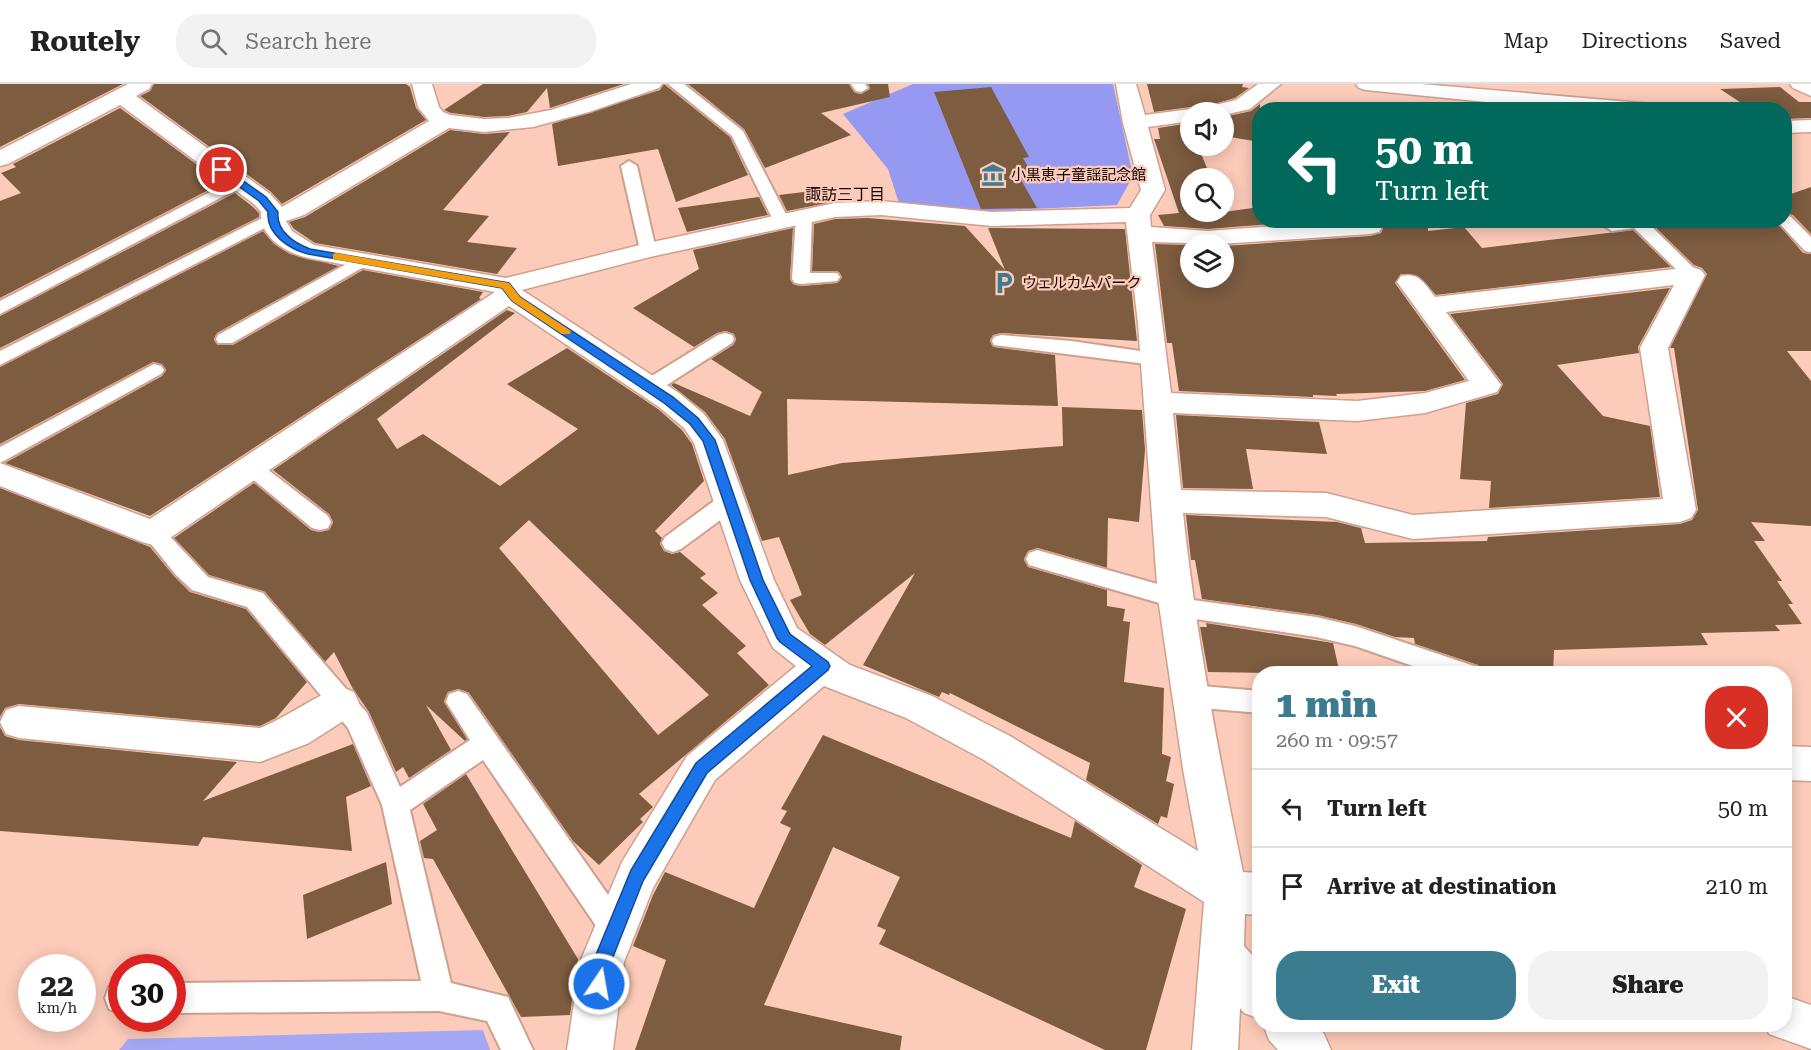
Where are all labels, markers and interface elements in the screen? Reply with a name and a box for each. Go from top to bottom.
search box [176,14,596,68]
text: Routely [30,25,140,58]
icon: search [197,25,230,58]
text: Search here [245,29,371,54]
text: Map [1504,29,1548,53]
text: Directions [1581,29,1687,53]
text: Saved [1720,29,1781,53]
map controls [1180,102,1234,288]
button: sound [1180,102,1234,156]
text: 50 m [1375,125,1473,174]
icon: left [1276,126,1354,204]
pin [196,144,247,195]
icon: arrive [205,153,238,186]
museum icon: 小黒恵子童謡記念館 [980,162,1006,188]
place label: 小黒恵子童謡記念館 [1011,166,1146,184]
button: search [1180,168,1234,222]
text: Turn left [1375,175,1489,207]
district label: 諏訪三丁目 [805,185,885,204]
button: layers [1180,234,1234,288]
parking icon: ウェルカムパーク [991,270,1017,296]
place label: ウェルカムパーク [1022,274,1142,292]
text: 1 min [1276,684,1377,726]
button: close [1705,686,1768,749]
text: 260 m · 09:57 [1276,728,1398,752]
icon: left [1276,792,1309,825]
text: Turn left [1327,796,1427,821]
text: 50 m [1718,796,1768,821]
icon: arrive [1276,870,1309,903]
text: Arrive at destination [1327,874,1556,899]
text: 210 m [1705,874,1768,899]
button: Exit [1276,951,1516,1020]
button: Share [1528,951,1768,1020]
position arrow [567,952,631,1016]
speed limit sign: 30 [108,954,186,1032]
text: 22 [40,968,74,1003]
text: km/h [37,999,77,1017]

